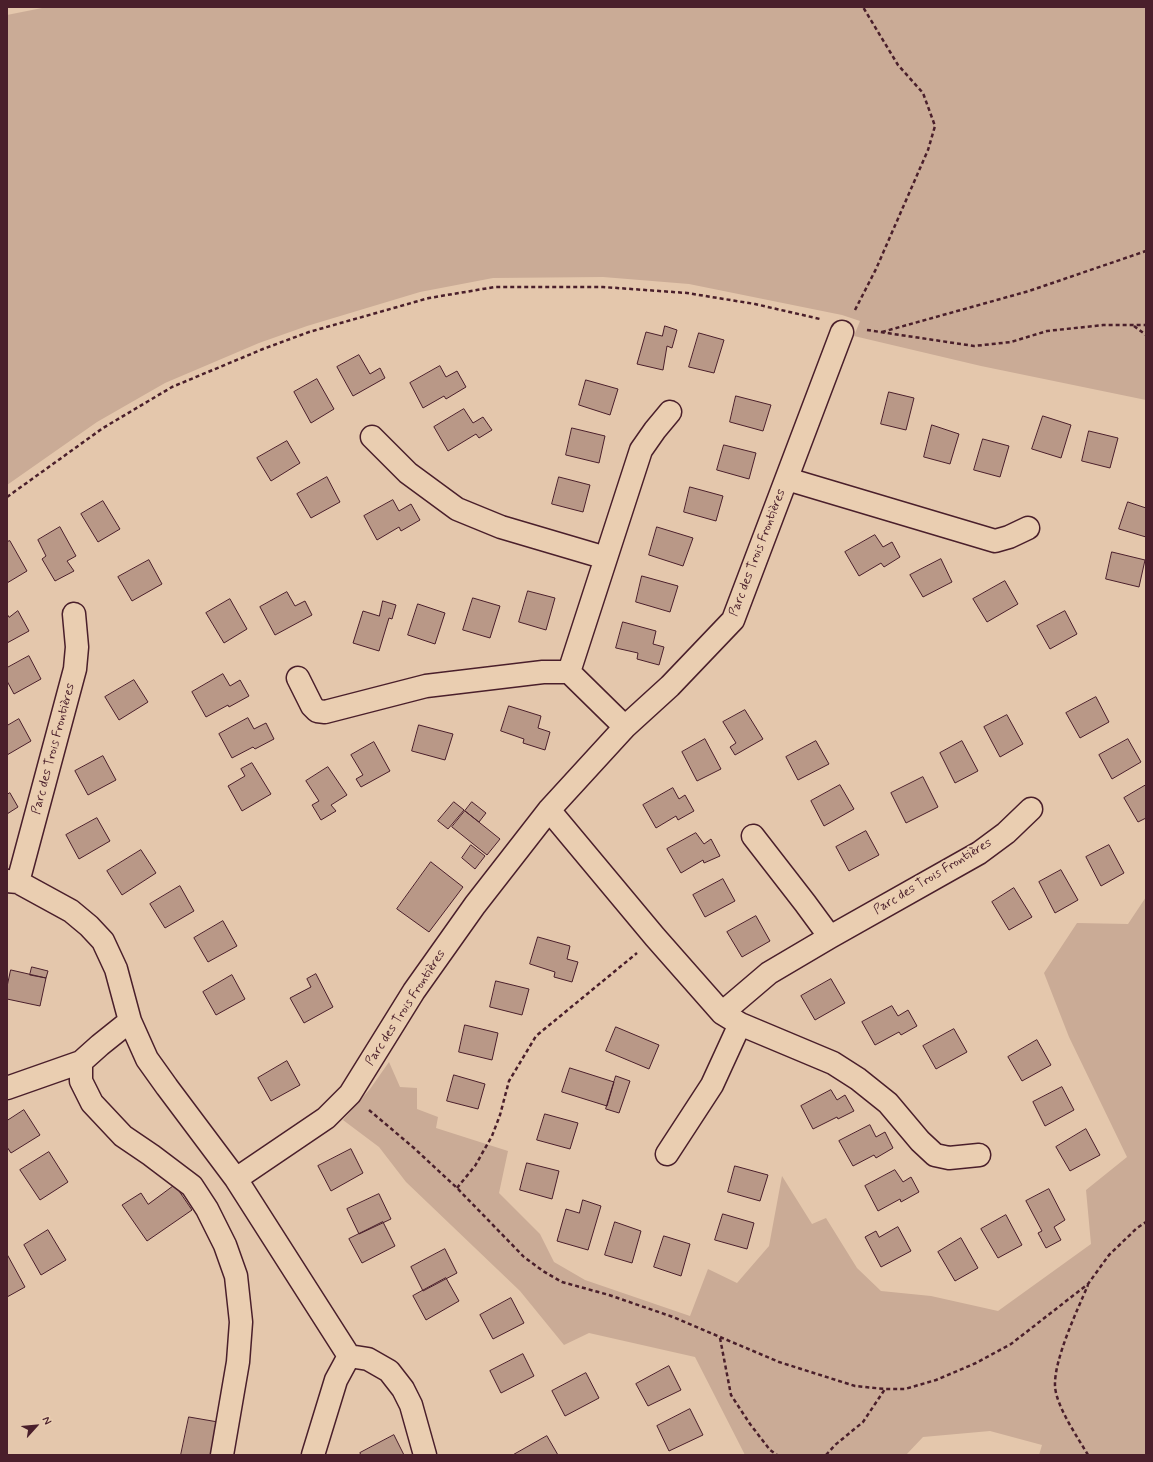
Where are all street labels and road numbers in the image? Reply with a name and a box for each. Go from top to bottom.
street label: Parc des Trois Frontières [727,487,789,619]
street label: Parc des Trois Frontières [29,682,79,816]
street label: Parc des Trois Frontières [871,836,995,918]
street label: Parc des Trois Frontières [363,947,449,1069]

